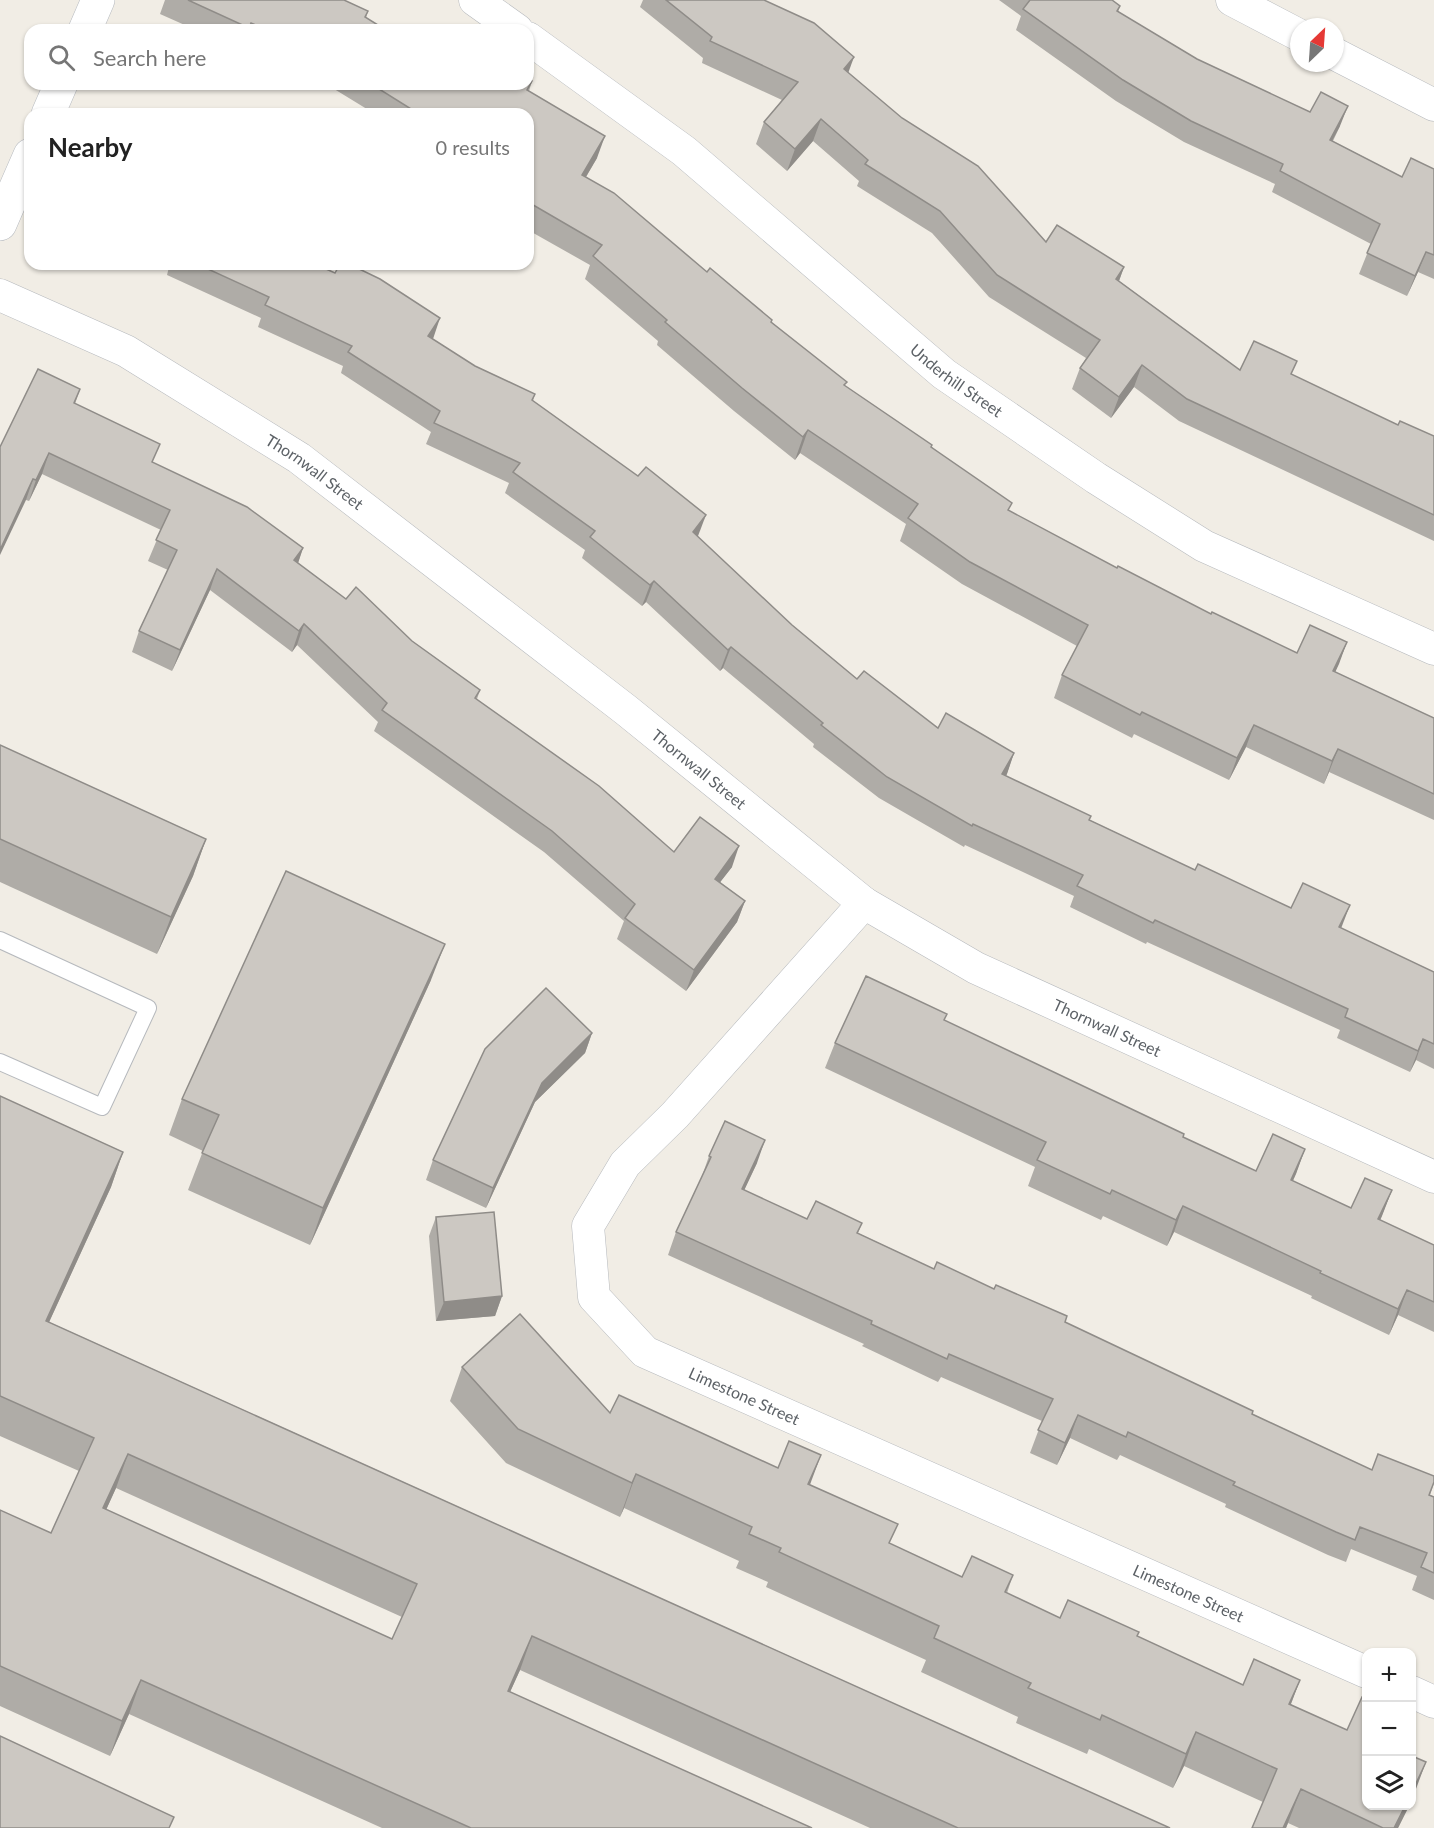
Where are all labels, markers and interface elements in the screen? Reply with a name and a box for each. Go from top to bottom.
north arrow [1290,18,1344,72]
search box [24,24,534,90]
icon: search [45,41,78,74]
text: Search here [93,44,206,71]
text: Nearby [48,131,133,163]
text: 0 results [435,135,510,159]
street label: Underhill Street [907,339,1007,421]
street label: Thornwall Street [262,430,368,513]
street label: Thornwall Street [648,725,751,813]
street label: Thornwall Street [1050,995,1164,1060]
street label: Limestone Street [686,1363,803,1429]
street label: Limestone Street [1130,1560,1247,1626]
map controls [1362,1648,1416,1810]
button: + [1362,1648,1416,1702]
button: − [1362,1702,1416,1756]
button: layers [1362,1756,1416,1810]

